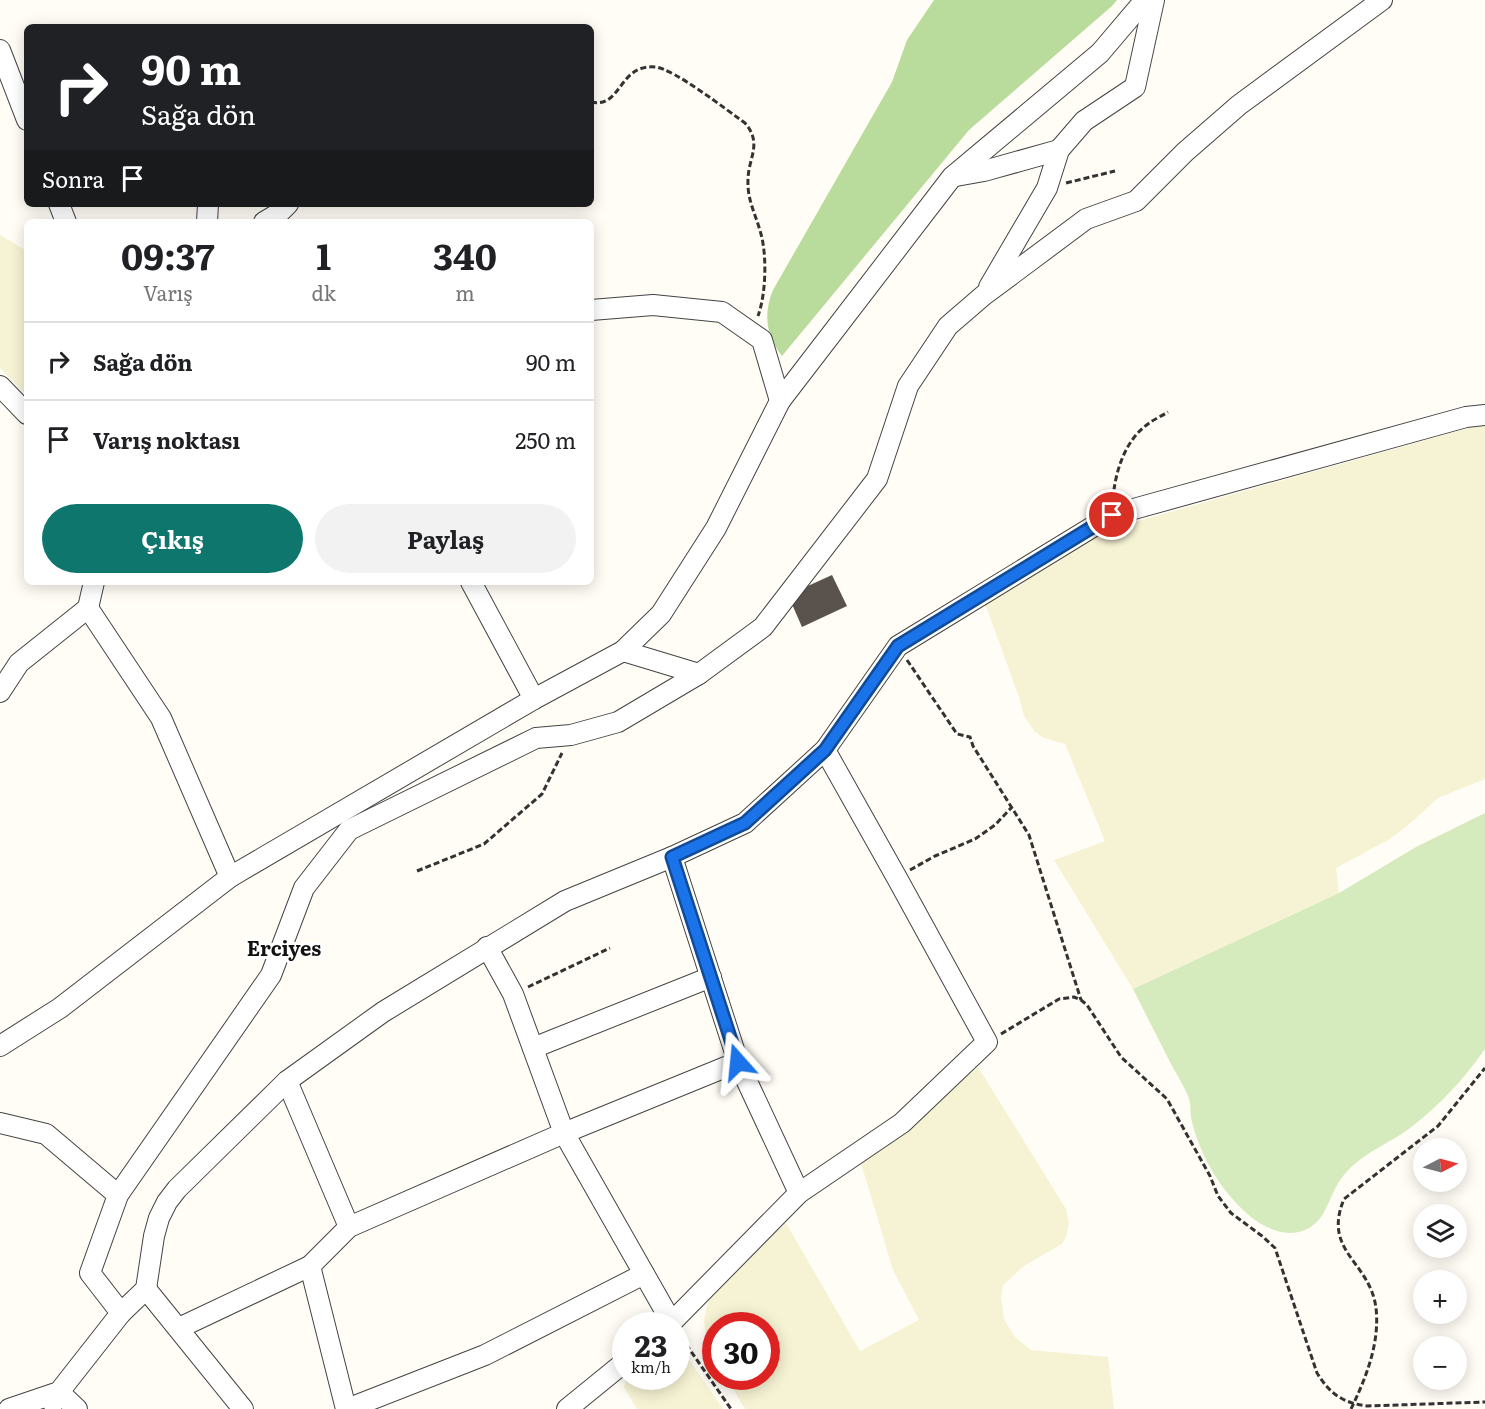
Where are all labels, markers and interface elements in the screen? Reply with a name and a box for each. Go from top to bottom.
text: 90 m [141,36,241,98]
icon: right [42,48,120,126]
text: Sağa dön [141,93,256,133]
text: Sonra [42,162,104,195]
icon: arrive [116,162,149,195]
text: 09:37 [121,228,214,281]
text: 1 [316,228,331,281]
text: 340 [433,228,497,281]
text: Varış [143,277,192,307]
text: dk [312,277,336,307]
text: m [455,277,475,307]
icon: right [42,345,75,378]
text: Sağa dön [93,345,193,378]
text: 90 m [526,345,576,378]
icon: arrive [42,423,75,456]
text: Varış noktası [93,423,240,456]
text: 250 m [515,423,576,456]
pin [1086,489,1137,540]
icon: arrive [1095,498,1128,531]
button: Çıkış [42,504,303,573]
button: Paylaş [315,504,576,573]
district label: Erciyes [247,932,321,962]
position arrow [706,1030,770,1094]
north arrow [1413,1138,1467,1192]
map controls [1413,1138,1467,1390]
button: layers [1413,1204,1467,1258]
button: + [1413,1270,1467,1324]
speed limit sign: 30 [702,1312,780,1390]
text: 23 [635,1322,667,1366]
button: − [1413,1336,1467,1390]
text: km/h [631,1355,671,1378]

